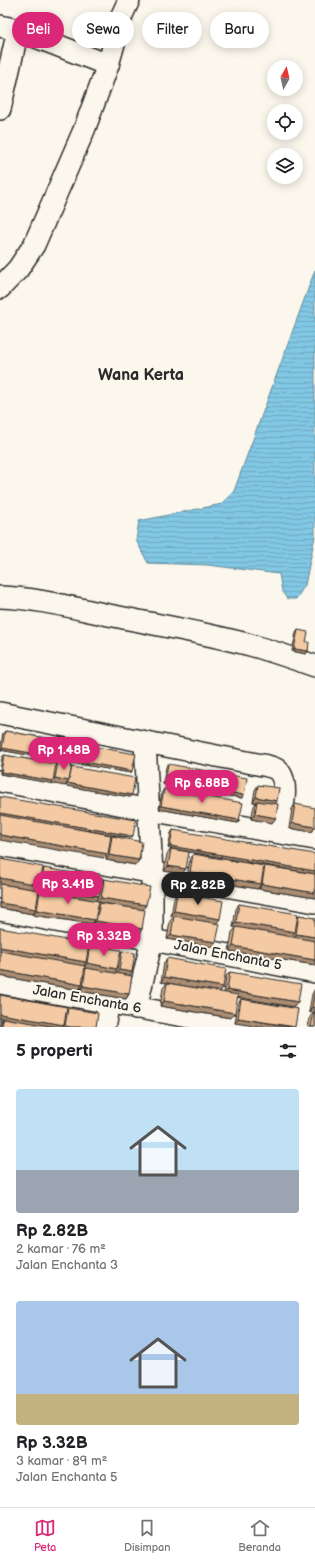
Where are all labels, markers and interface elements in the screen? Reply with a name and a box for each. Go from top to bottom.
chip: Beli [12,12,64,48]
chip: Sewa [72,12,134,48]
chip: Filter [142,12,202,48]
chip: Baru [210,12,269,48]
north arrow [267,60,303,96]
map controls [267,60,303,184]
button: locate [267,104,303,140]
button: layers [267,148,303,184]
district label: Wana Kerta [98,366,184,385]
pin: Rp 1.48B [23,737,105,771]
text: Rp 1.48B [38,742,90,758]
pin: Rp 6.88B [161,770,243,804]
text: Rp 6.88B [174,775,230,791]
pin: Rp 3.41B [27,871,109,905]
pin: Rp 2.82B [157,872,239,906]
text: Rp 3.41B [42,876,94,892]
text: Rp 2.82B [170,877,226,893]
pin: Rp 3.32B [63,923,145,957]
text: Rp 3.32B [77,928,131,944]
street label: Jalan Enchanta 5 [173,936,283,974]
street label: Jalan Enchanta 6 [31,981,143,1017]
icon: filters [277,1040,299,1062]
text: 5 properti [16,1041,93,1061]
icon: home [122,1115,194,1187]
text: Rp 2.82B [16,1221,88,1241]
text: 2 kamar · 76 m² [16,1241,106,1257]
text: Jalan Enchanta 3 [16,1257,118,1273]
icon: home [122,1327,194,1399]
text: Rp 3.32B [16,1433,88,1453]
text: 3 kamar · 89 m² [16,1453,107,1469]
text: Jalan Enchanta 5 [16,1469,118,1485]
tab: Peta [34,1517,56,1554]
tab: Disimpan [124,1517,171,1554]
tab: Beranda [238,1517,281,1554]

